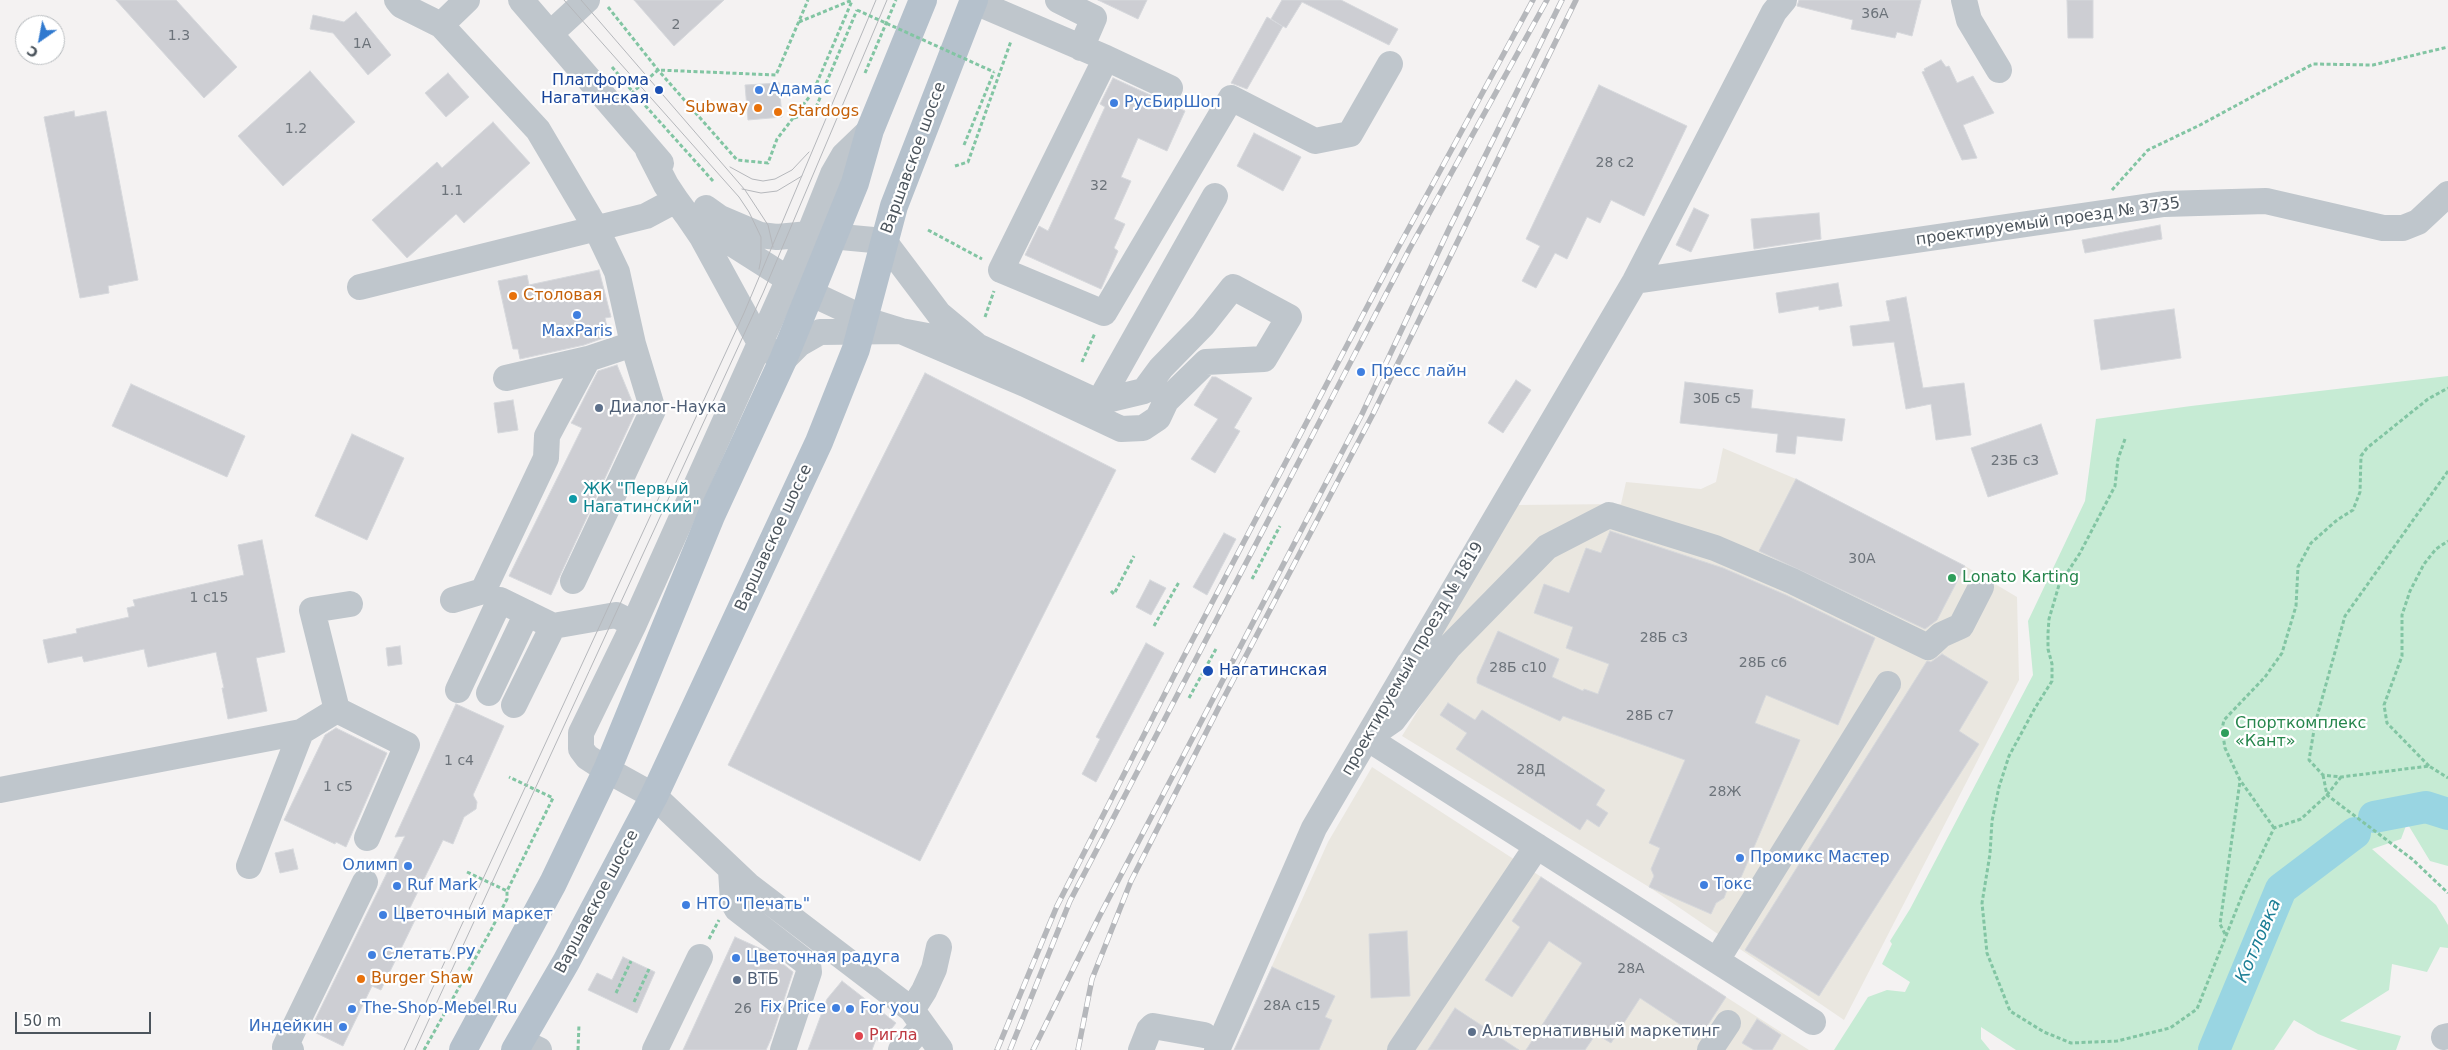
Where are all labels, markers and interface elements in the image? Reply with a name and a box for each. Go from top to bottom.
house number: 36А [1861,6,1889,22]
north arrow [15,15,65,65]
house number: 2 [672,17,680,33]
house number: 1.3 [168,28,190,44]
house number: 1А [353,36,371,52]
text: С [24,42,41,61]
place label: Платформа Нагатинская [541,71,649,109]
place label: Адамас [769,80,831,100]
street label: Варшавское шоссе [878,80,950,236]
marker: Платформа Нагатинская [653,84,665,96]
marker: Адамас [753,84,765,96]
place label: РусБирШоп [1124,93,1221,113]
marker: РусБирШоп [1108,97,1120,109]
place label: Subway [685,98,748,118]
marker: Subway [752,102,764,114]
place label: Stardogs [788,102,859,122]
marker: Stardogs [772,106,784,118]
house number: 1.2 [285,121,307,137]
house number: 28 с2 [1596,155,1634,171]
house number: 32 [1090,178,1108,194]
house number: 1.1 [441,183,463,199]
street label: проектируемый проезд № 3735 [1915,194,2181,250]
place label: Столовая [523,286,602,306]
marker: Столовая [507,290,519,302]
marker: MaxParis [571,309,583,321]
place label: MaxParis [541,322,613,342]
place label: Пресс лайн [1371,362,1467,382]
marker: Пресс лайн [1355,366,1367,378]
house number: 30Б с5 [1693,391,1741,407]
place label: Диалог-Наука [609,398,727,418]
marker: Диалог-Наука [593,402,605,414]
house number: 23Б с3 [1991,453,2039,469]
street label: Варшавское шоссе [732,462,816,614]
place label: ЖК "Первый Нагатинский" [583,480,700,518]
marker: ЖК "Первый Нагатинский" [567,493,579,505]
street label: проектируемый проезд № 1819 [1338,539,1488,779]
house number: 30А [1848,551,1876,567]
place label: Lonato Karting [1962,568,2079,588]
marker: Lonato Karting [1946,572,1958,584]
house number: 1 с15 [190,590,228,606]
house number: 28Б с3 [1640,630,1688,646]
house number: 28Б с6 [1739,655,1787,671]
house number: 28Б с10 [1489,660,1547,676]
place label: Нагатинская [1219,661,1327,681]
marker: Нагатинская [1201,664,1215,678]
house number: 28Б с7 [1626,708,1674,724]
place label: Спорткомплекс «Кант» [2235,714,2366,752]
marker: Спорткомплекс «Кант» [2219,727,2231,739]
house number: 1 с4 [444,753,474,769]
house number: 28Д [1517,762,1545,778]
house number: 1 с5 [323,779,353,795]
house number: 28Ж [1709,784,1741,800]
street label: Варшавское шоссе [551,827,643,977]
place label: Промикс Мастер [1750,848,1890,868]
marker: Промикс Мастер [1734,852,1746,864]
place label: Олимп [342,856,398,876]
marker: Олимп [402,860,414,872]
place label: Токс [1714,875,1752,895]
place label: Ruf Mark [407,876,478,896]
marker: Токс [1698,879,1710,891]
marker: Ruf Mark [391,880,403,892]
place label: НТО "Печать" [696,895,810,915]
water label: Котловка [2232,896,2286,986]
marker: НТО "Печать" [680,899,692,911]
place label: Цветочный маркет [393,905,553,925]
marker: Цветочный маркет [377,909,389,921]
place label: Слетать.РУ [382,945,476,965]
place label: Цветочная радуга [746,948,900,968]
marker: Слетать.РУ [366,949,378,961]
marker: Цветочная радуга [730,952,742,964]
house number: 28А [1617,961,1645,977]
place label: Burger Shaw [371,969,473,989]
place label: ВТБ [747,970,779,990]
marker: Burger Shaw [355,973,367,985]
marker: ВТБ [731,974,743,986]
place label: Fix Price [760,998,826,1018]
house number: 28А с15 [1263,998,1321,1014]
place label: The-Shop-Mebel.Ru [362,999,517,1019]
place label: For you [860,999,919,1019]
house number: 26 [734,1001,752,1017]
scale bar [18,1002,154,1034]
marker: Fix Price [830,1002,842,1014]
marker: The-Shop-Mebel.Ru [346,1003,358,1015]
marker: For you [844,1003,856,1015]
text: 50 m [23,1012,61,1030]
place label: Индейкин [249,1017,333,1037]
marker: Индейкин [337,1021,349,1033]
place label: Альтернативный маркетинг [1482,1022,1720,1042]
place label: Ригла [869,1026,917,1046]
marker: Альтернативный маркетинг [1466,1026,1478,1038]
marker: Ригла [853,1030,865,1042]

